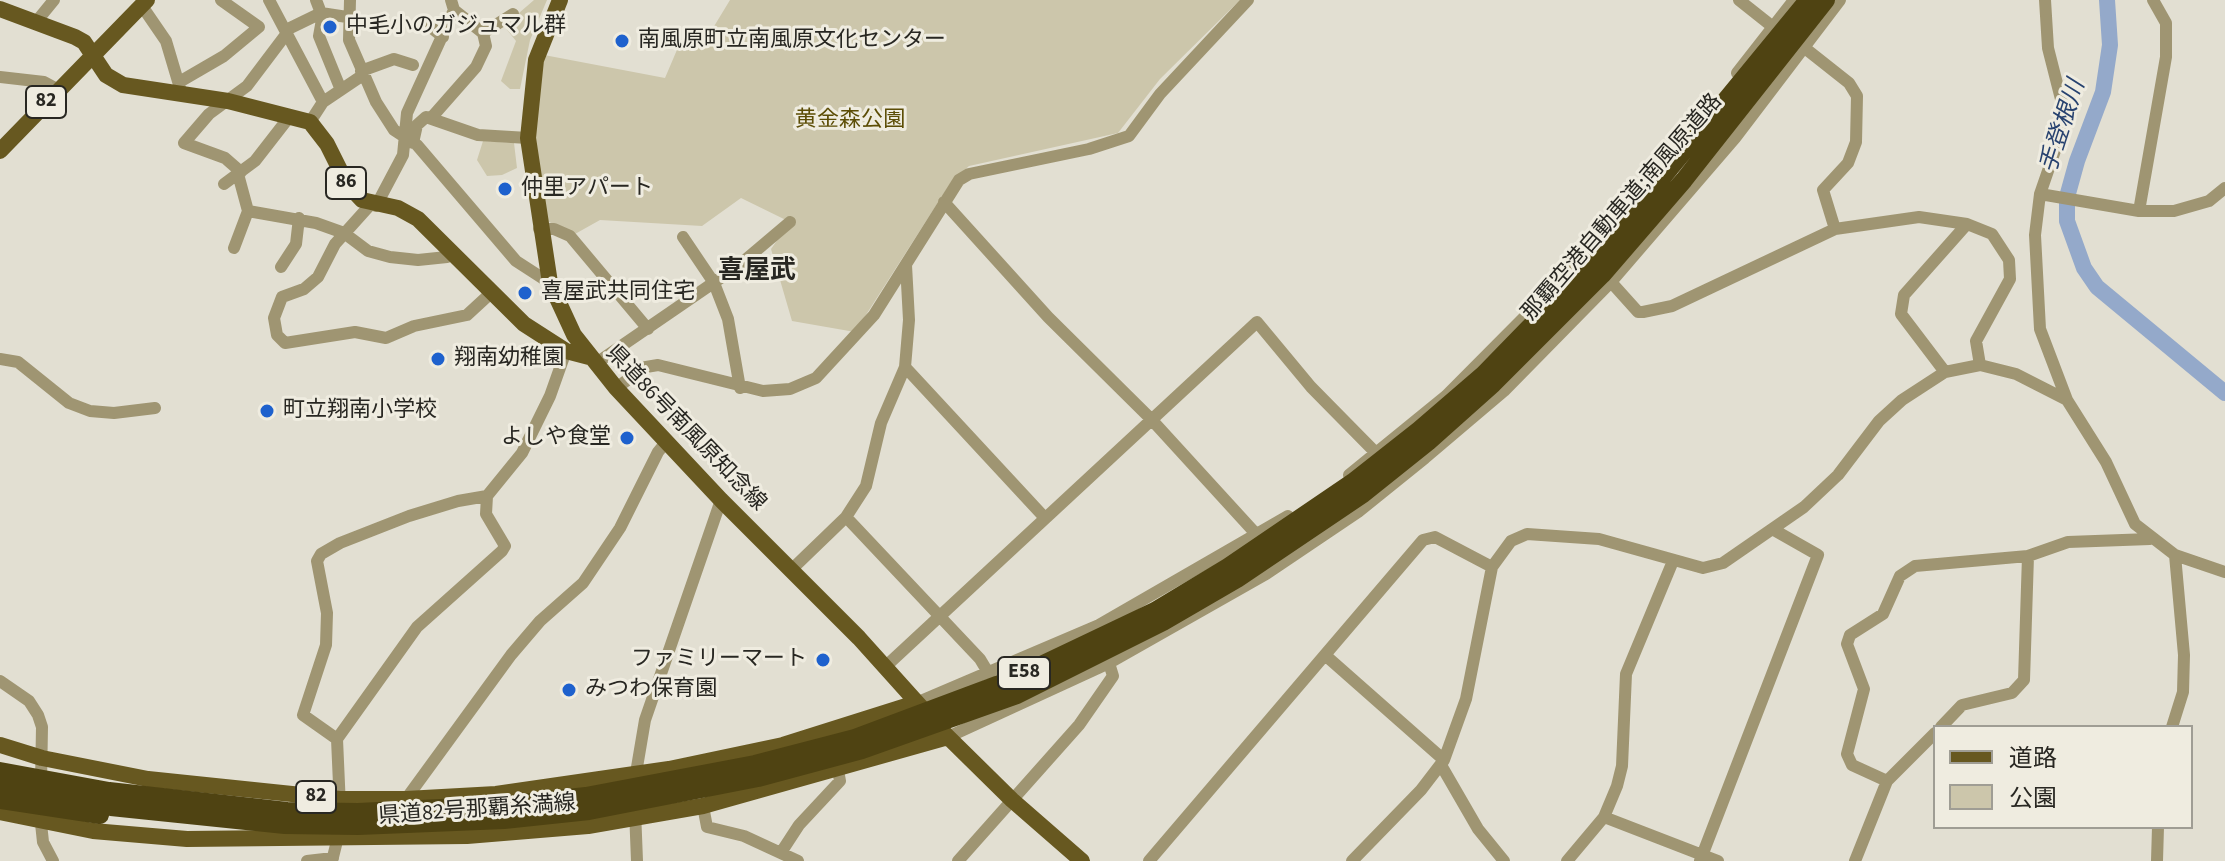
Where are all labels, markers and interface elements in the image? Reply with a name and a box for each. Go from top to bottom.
place label: 中毛小のガジュマル群 [346,14,566,40]
marker: 中毛小のガジュマル群 [321,18,339,36]
place label: 南風原町立南風原文化センター [638,28,946,54]
marker: 南風原町立南風原文化センター [613,32,631,50]
water label: 手登根川 [2035,77,2093,177]
road number: 82 [26,86,66,118]
street label: 那覇空港自動車道;南風原道路 [1517,89,1729,327]
park label: 黄金森公園 [795,108,905,134]
road number: 86 [326,167,366,199]
place label: 仲里アパート [521,176,653,202]
marker: 仲里アパート [496,180,514,198]
district label: 喜屋武 [718,256,796,288]
place label: 喜屋武共同住宅 [541,280,695,306]
marker: 喜屋武共同住宅 [516,284,534,302]
street label: 県道86号南風原知念線 [599,341,771,517]
place label: 翔南幼稚園 [454,346,564,372]
marker: 翔南幼稚園 [429,350,447,368]
place label: 町立翔南小学校 [283,398,437,424]
marker: 町立翔南小学校 [258,402,276,420]
place label: よしや食堂 [501,425,611,451]
marker: よしや食堂 [618,429,636,447]
place label: ファミリーマート [631,647,807,673]
marker: ファミリーマート [814,651,832,669]
road number: E58 [998,657,1050,689]
place label: みつわ保育園 [585,677,717,703]
marker: みつわ保育園 [560,681,578,699]
legend [1933,725,2193,829]
text: 道路 [2009,741,2057,776]
road number: 82 [296,781,336,813]
text: 公園 [2009,781,2057,816]
street label: 県道82号那覇糸満線 [377,791,577,831]

